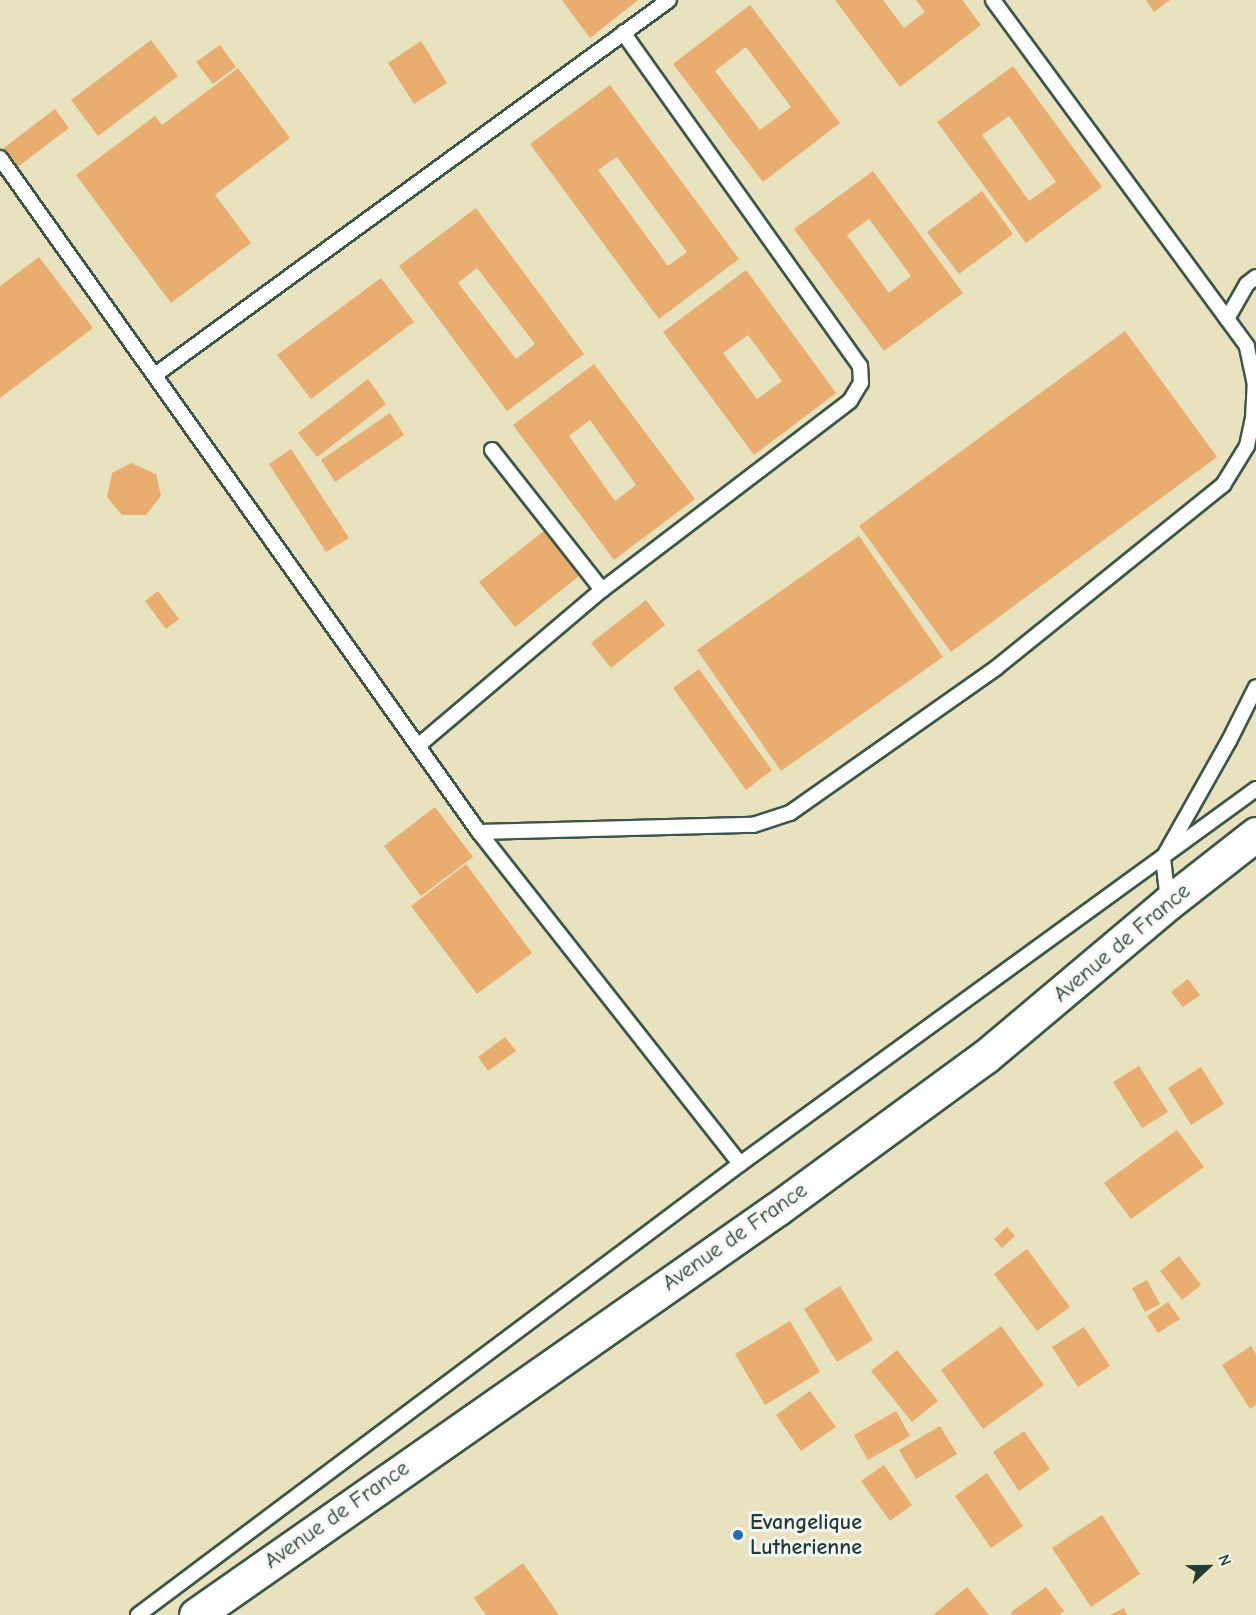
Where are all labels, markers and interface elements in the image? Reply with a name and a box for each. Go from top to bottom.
street label: Avenue de France [1048,878,1196,1008]
street label: Avenue de France [658,1177,812,1297]
street label: Avenue de France [260,1455,414,1575]
place label: Evangelique Lutherienne [750,1509,862,1560]
marker: Evangelique Lutherienne [731,1528,745,1542]
north arrow [1178,1537,1238,1597]
text: N [1214,1552,1235,1568]

